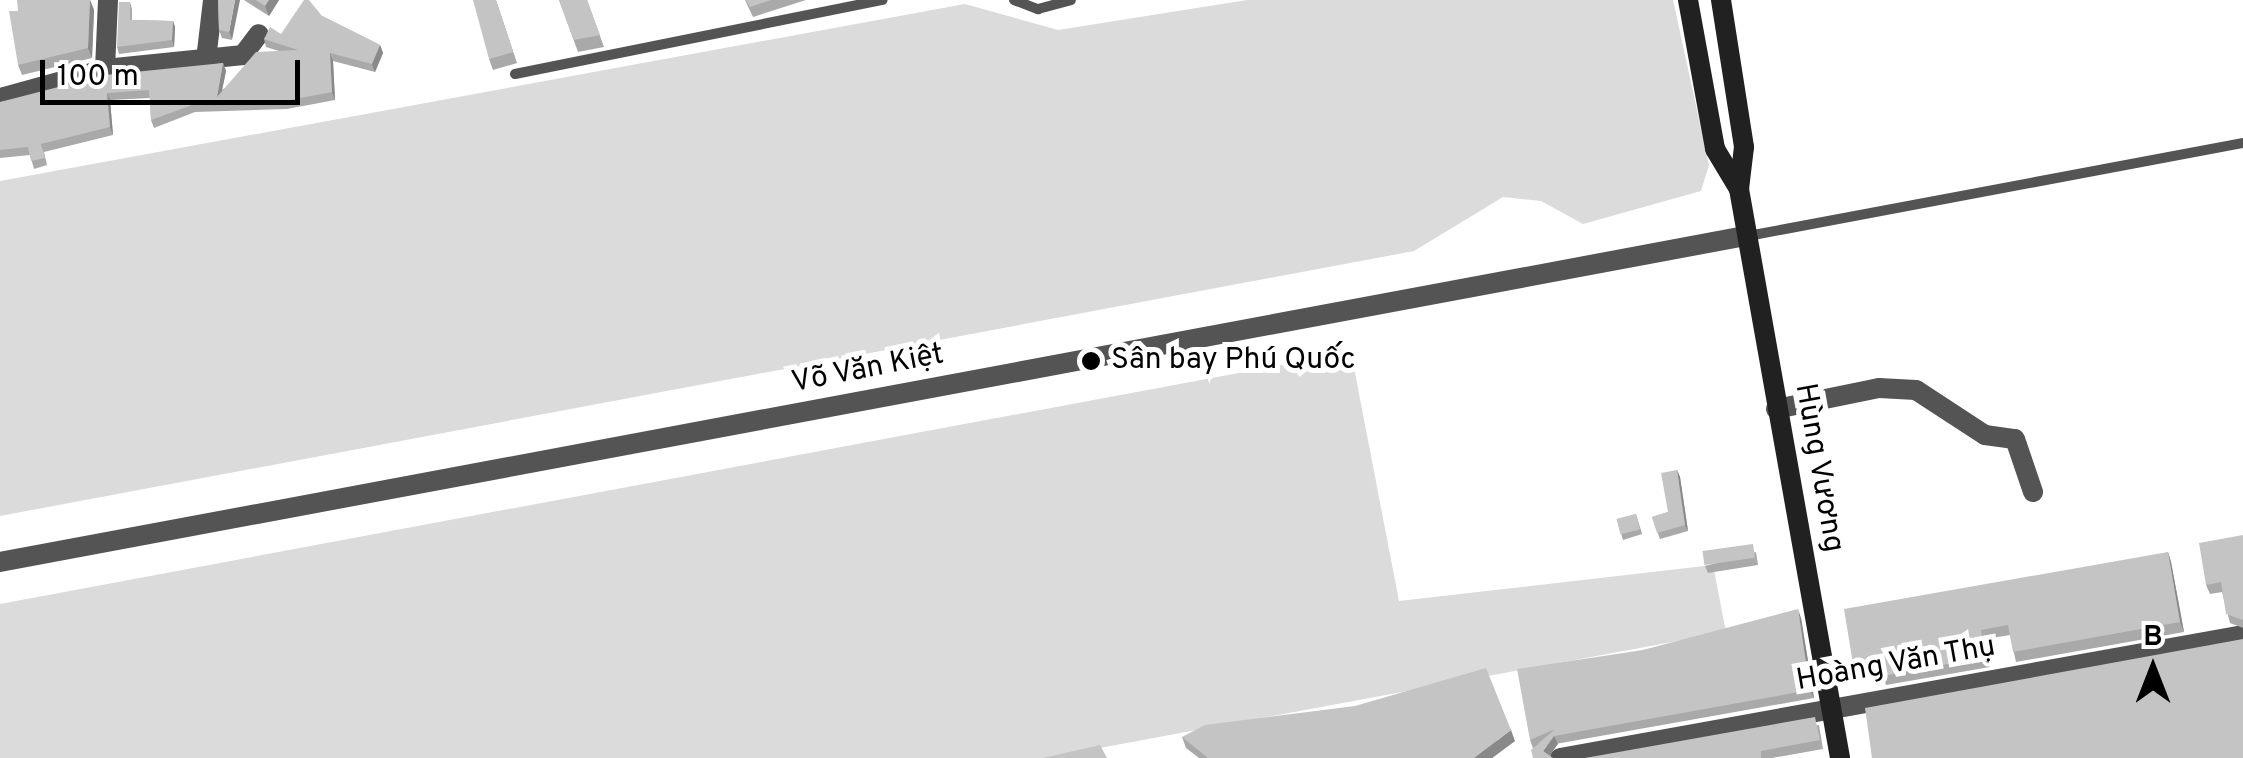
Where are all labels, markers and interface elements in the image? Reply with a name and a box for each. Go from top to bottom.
scale bar [45,40,305,102]
text: 100 m [57,59,139,96]
street label: Võ Văn Kiệt [788,338,948,402]
place label: Sân bay Phú Quốc [1111,343,1356,379]
marker: Sân bay Phú Quốc [1080,350,1102,372]
street label: Hùng Vương [1785,380,1851,556]
north arrow [2103,618,2203,718]
text: B [2143,620,2163,656]
street label: Hoàng Văn Thụ [1792,630,2000,700]

